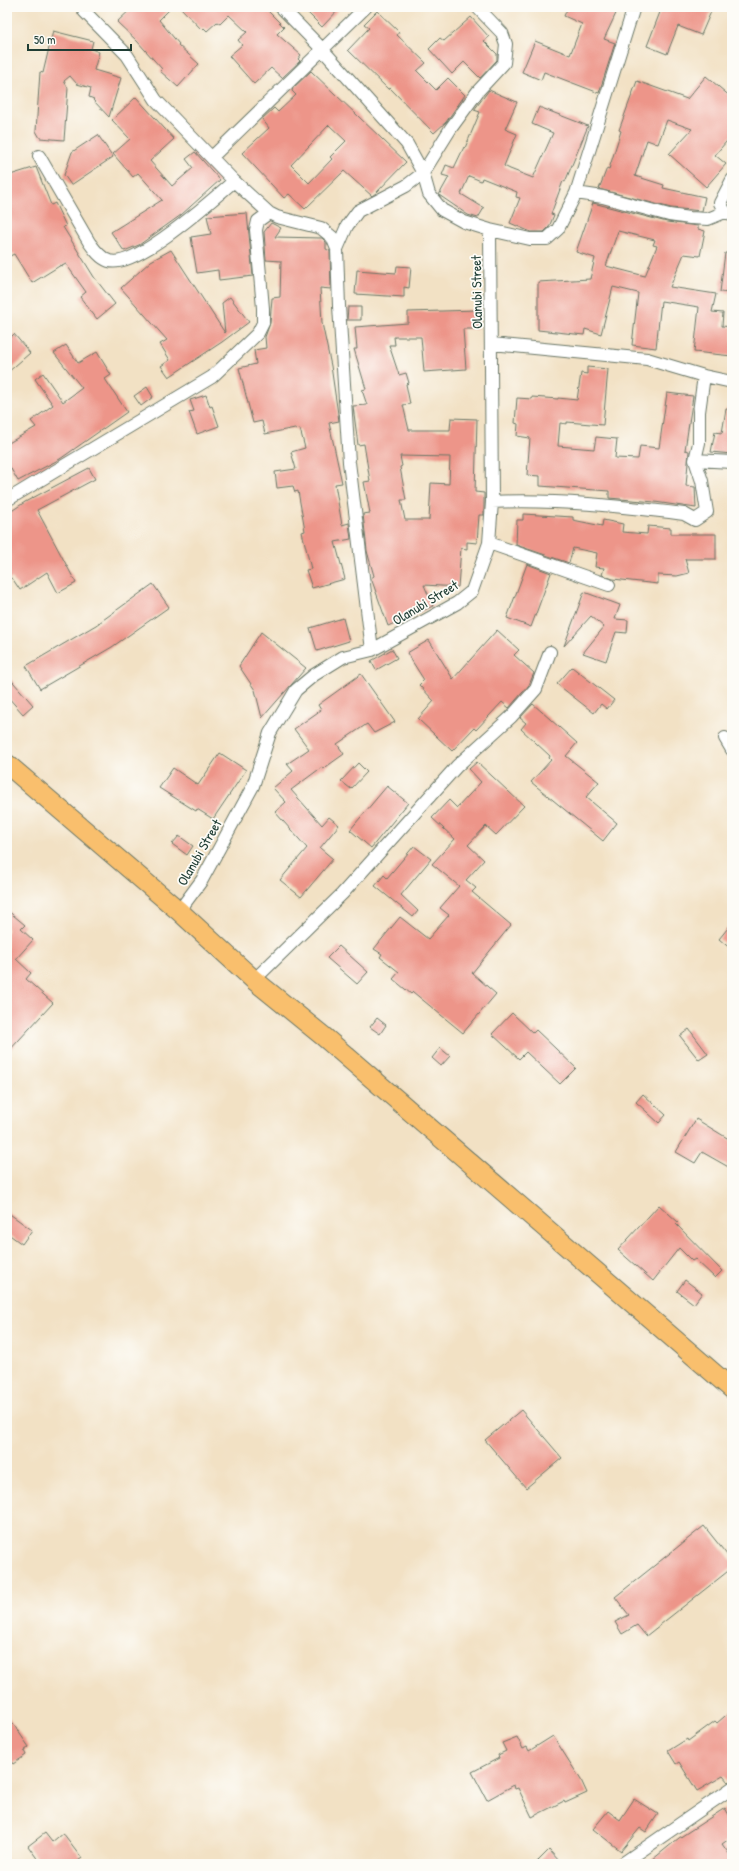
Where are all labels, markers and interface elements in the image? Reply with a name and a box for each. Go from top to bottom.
scale bar [28,26,131,52]
text: 50 m [34,31,55,48]
street label: Olanubi Street [466,255,486,329]
street label: Olanubi Street [389,575,462,629]
street label: Olanubi Street [172,815,226,889]

